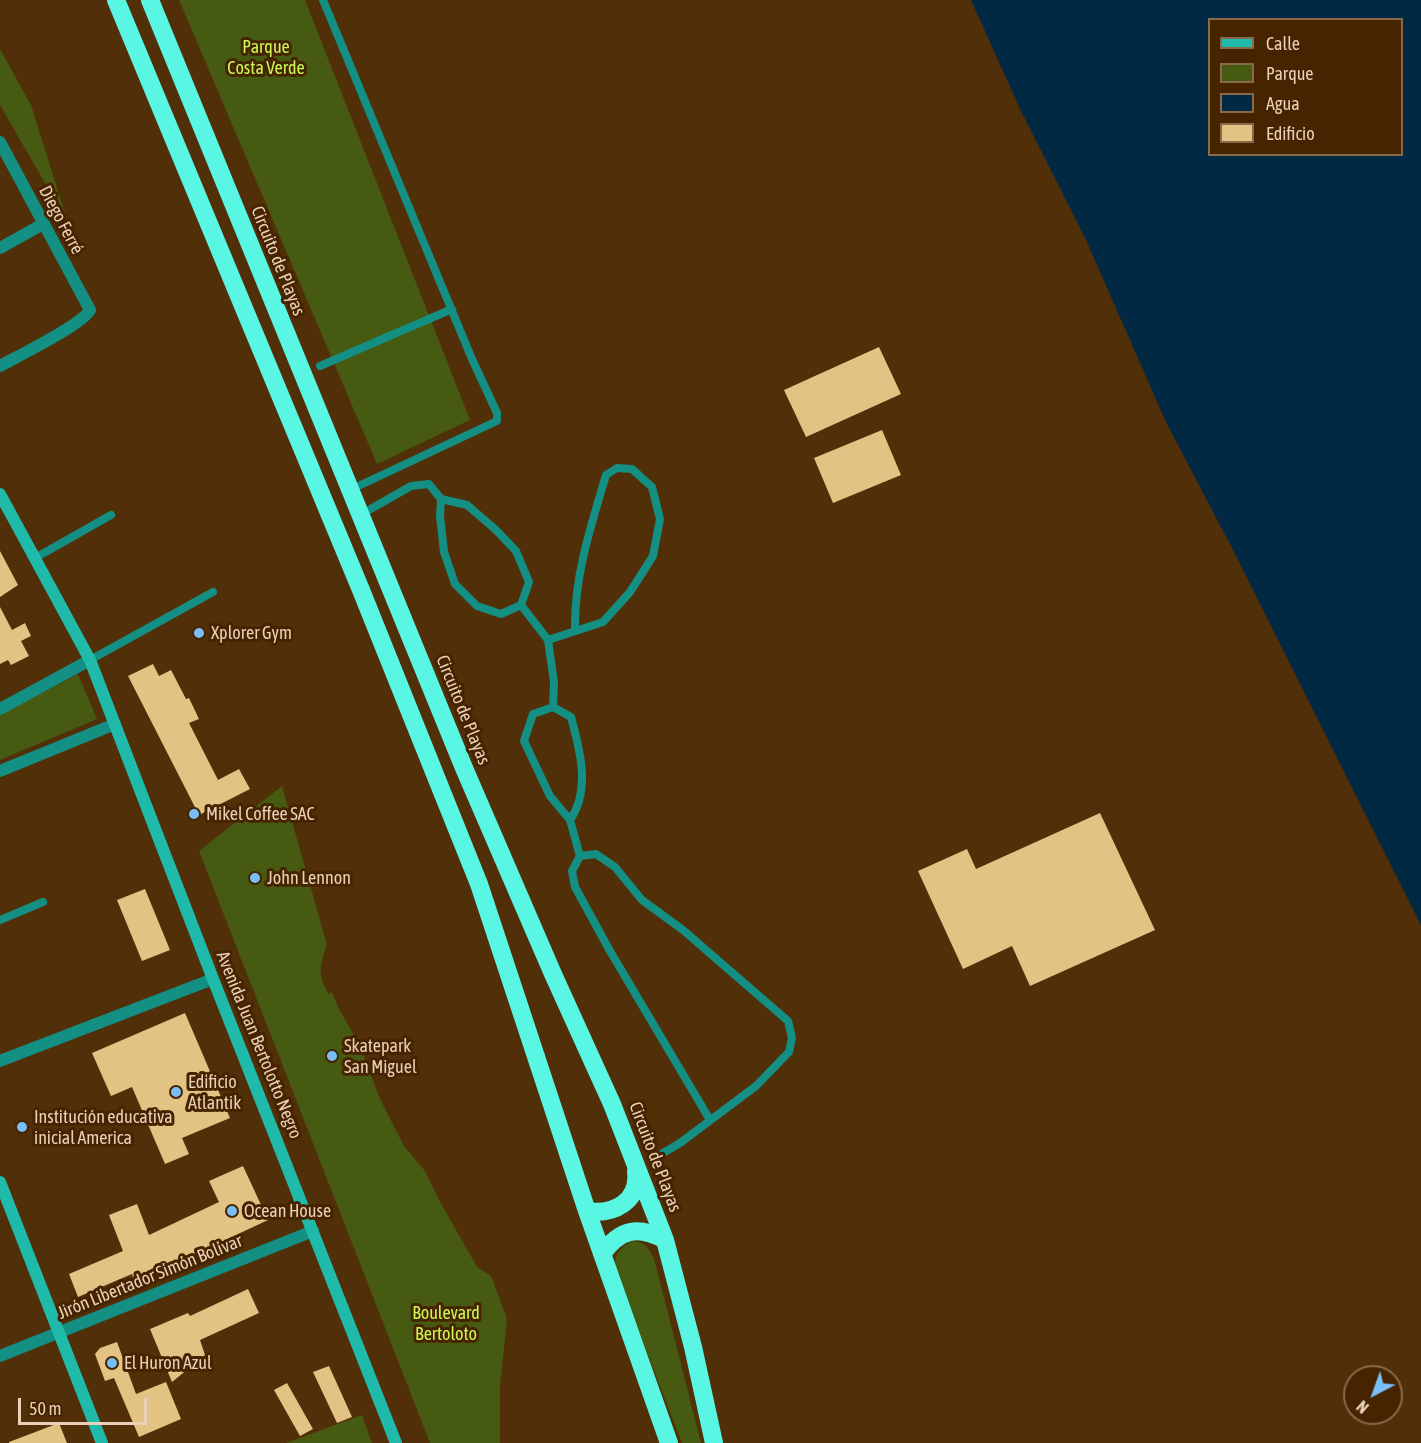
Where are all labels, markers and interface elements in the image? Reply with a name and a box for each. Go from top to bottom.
legend [1208,18,1403,156]
text: Calle [1266,33,1300,54]
park label: Parque Costa Verde [227,36,305,78]
text: Parque [1266,63,1314,84]
text: Agua [1266,93,1300,114]
text: Edificio [1266,123,1315,144]
street label: Diego Ferré [34,182,88,258]
street label: Circuito de Playas [246,203,310,319]
place label: Xplorer Gym [211,622,292,644]
marker: Xplorer Gym [192,626,206,640]
street label: Circuito de Playas [431,652,495,768]
place label: Mikel Coffee SAC [206,803,315,825]
marker: Mikel Coffee SAC [187,807,201,821]
place label: John Lennon [267,867,351,889]
marker: John Lennon [248,871,262,885]
street label: Avenida Juan Bertolotto Negro [211,948,307,1142]
place label: Skatepark San Miguel [344,1035,417,1078]
marker: Skatepark San Miguel [325,1049,339,1063]
place label: Edificio Atlantik [188,1071,241,1114]
marker: Edificio Atlantik [169,1085,183,1099]
street label: Circuito de Playas [624,1099,686,1215]
place label: Institución educativa inicial America [34,1106,173,1148]
marker: Institución educativa inicial America [15,1120,29,1134]
place label: Ocean House [244,1200,331,1222]
marker: Ocean House [225,1204,239,1218]
street label: Jirón Libertador Simón Bolívar [55,1230,245,1324]
park label: Boulevard Bertoloto [412,1302,480,1344]
place label: El Huron Azul [124,1352,212,1374]
marker: El Huron Azul [105,1356,119,1370]
north arrow [1343,1365,1403,1425]
scale bar [21,1386,150,1424]
text: N [1353,1397,1372,1417]
text: 50 m [29,1398,61,1419]

